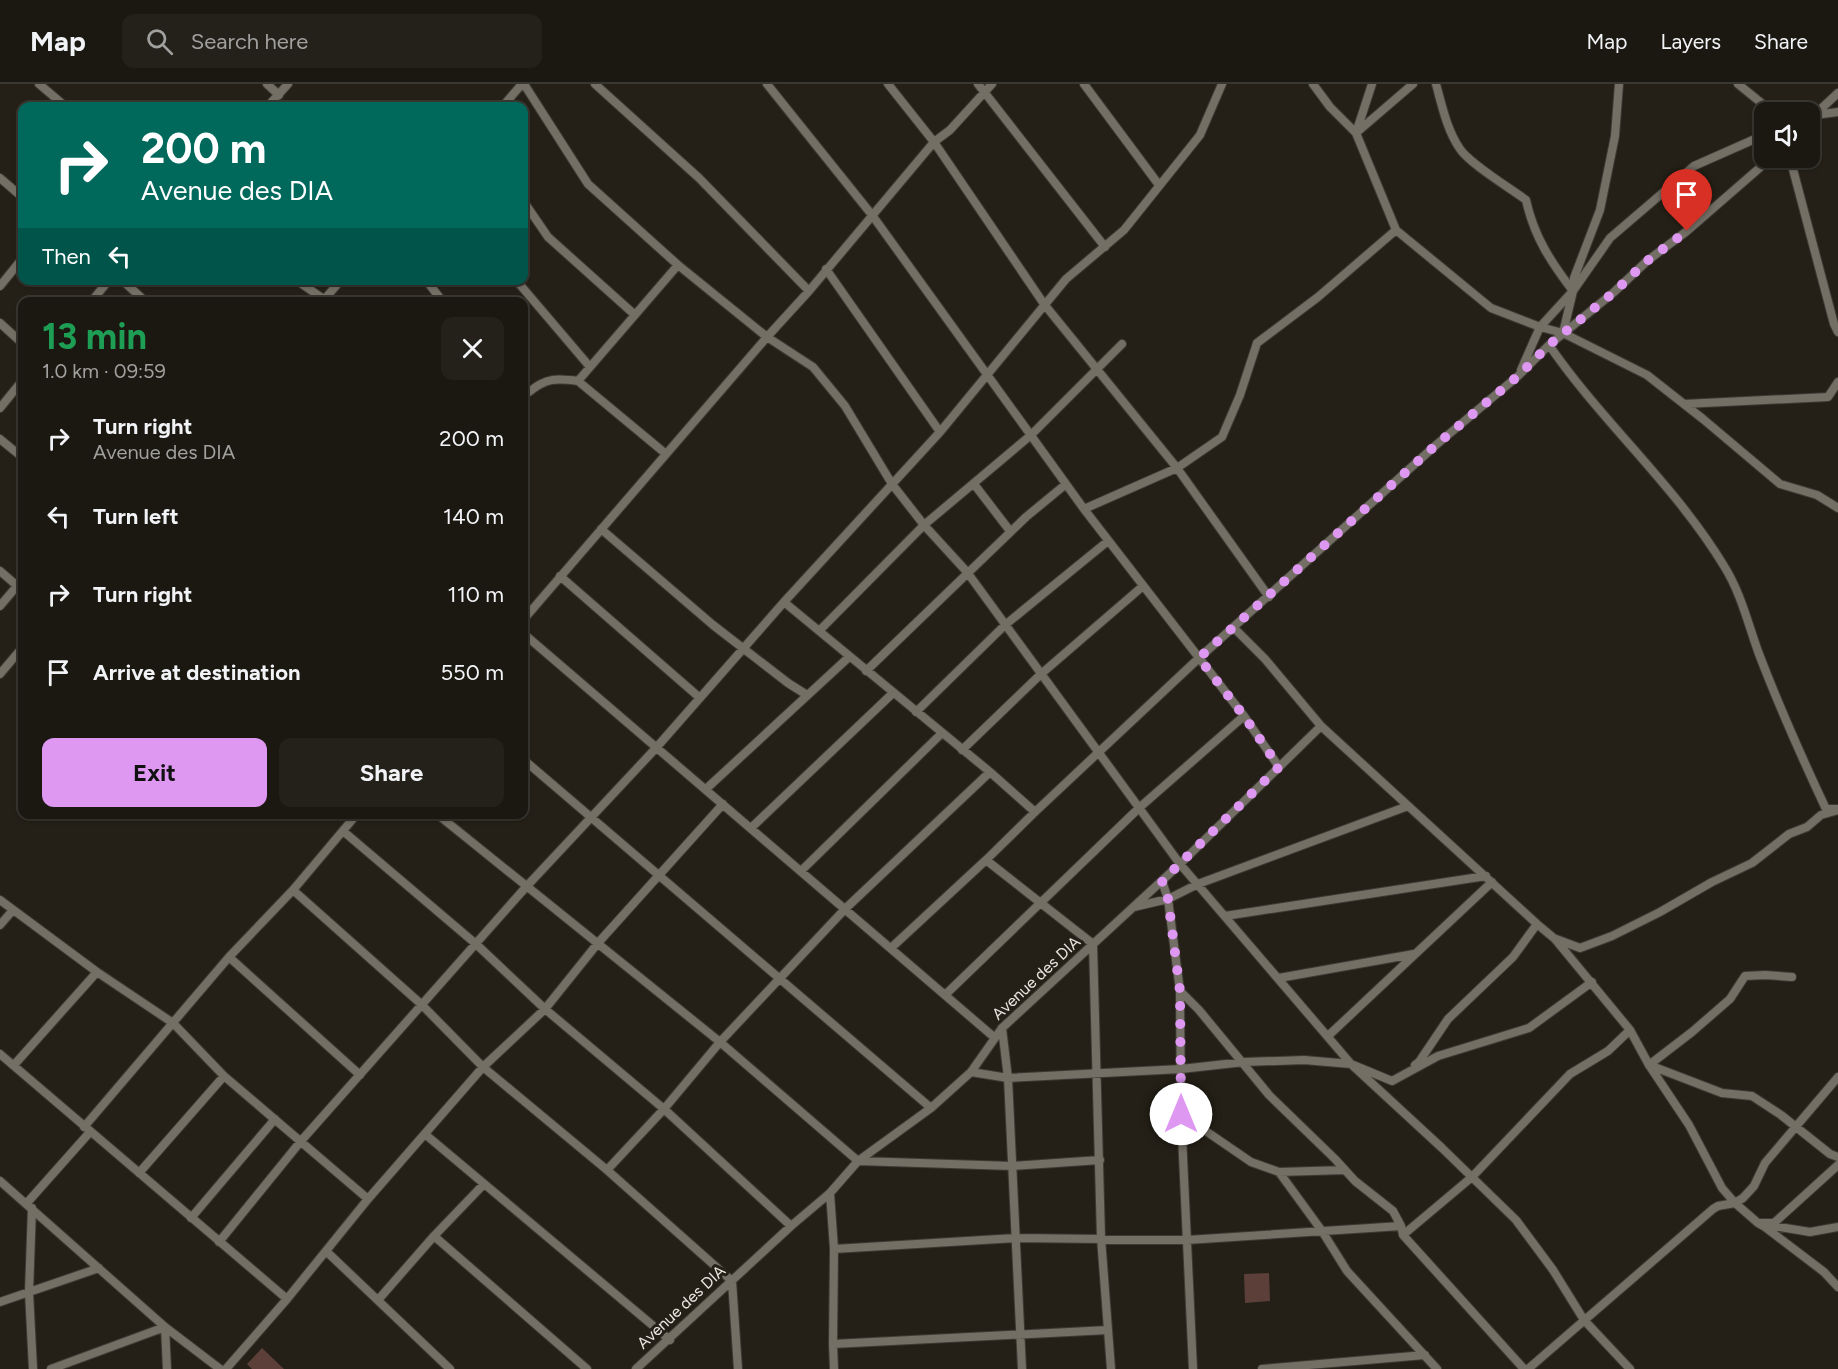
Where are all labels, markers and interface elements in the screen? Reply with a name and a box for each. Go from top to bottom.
search box [122,14,542,68]
text: Map [30,24,86,58]
icon: search [143,25,176,58]
text: Search here [191,28,308,55]
text: Map [1587,29,1627,54]
text: Layers [1660,29,1721,54]
text: Share [1754,29,1808,54]
map controls [1754,102,1820,168]
button: sound [1754,102,1820,168]
text: 200 m [141,123,266,174]
icon: right [42,126,120,204]
pin [1661,169,1712,231]
text: Avenue des DIA [141,174,333,207]
icon: arrive [1670,178,1703,211]
icon: left [103,240,136,273]
text: Then [42,243,91,270]
text: 13 min [42,315,147,358]
button: close [441,317,504,380]
text: 1.0 km · 09:59 [42,359,166,383]
text: Turn right [93,413,192,440]
icon: right [42,422,75,455]
text: 200 m [439,425,504,452]
text: Avenue des DIA [93,440,235,464]
icon: left [42,500,75,533]
text: Turn left [93,503,179,530]
text: 140 m [443,503,504,530]
icon: right [42,578,75,611]
text: Turn right [93,581,192,608]
text: 110 m [448,581,504,608]
icon: arrive [42,656,75,689]
text: Arrive at destination [93,659,301,686]
text: 550 m [440,659,504,686]
button: Exit [42,738,267,807]
button: Share [279,738,504,807]
street label: Avenue des DIA [988,932,1084,1024]
position arrow [1149,1082,1213,1146]
street label: Avenue des DIA [633,1261,729,1353]

